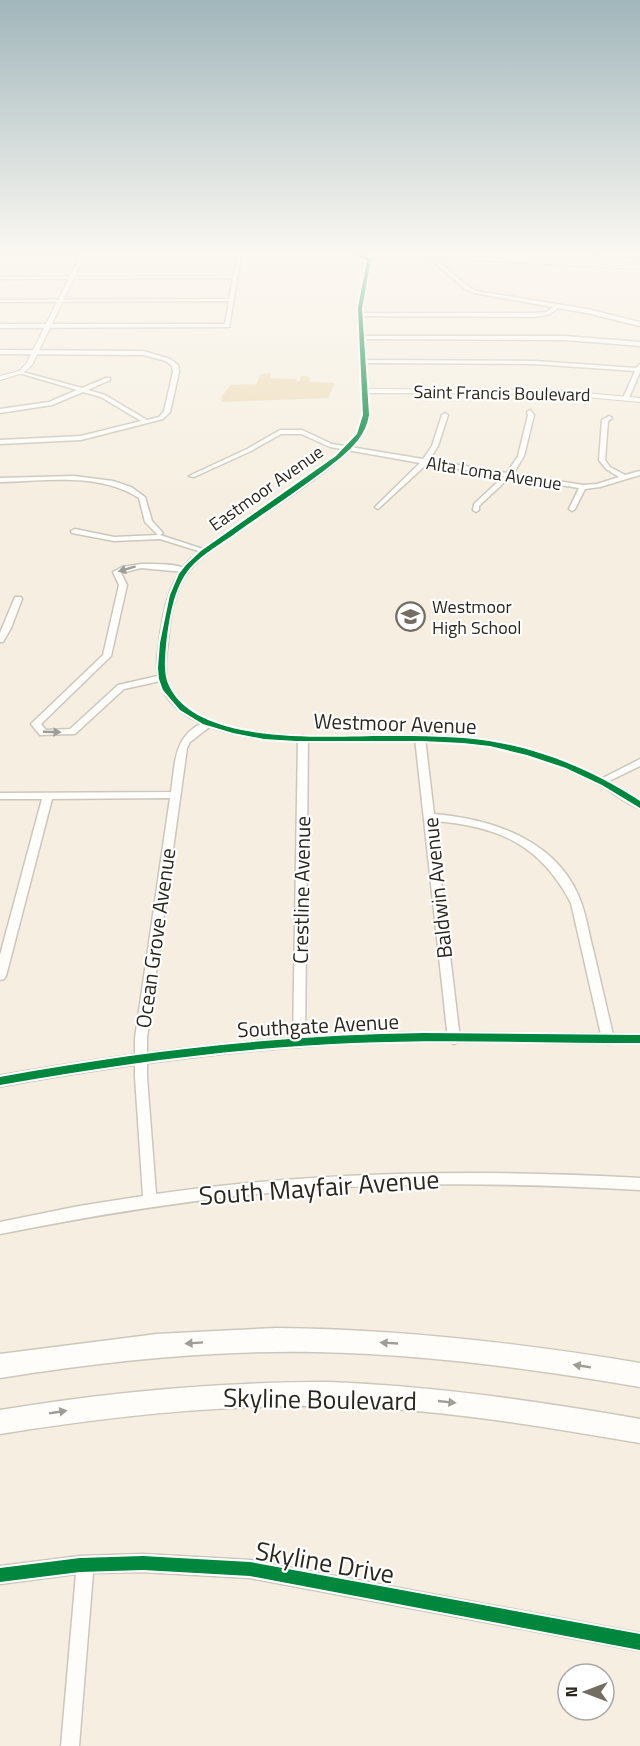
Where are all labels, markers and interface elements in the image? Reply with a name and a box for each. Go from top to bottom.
street label: Saint Francis Boulevard [413,378,591,408]
street label: Eastmoor Avenue [203,438,329,538]
street label: Alta Loma Avenue [424,449,564,497]
one-way arrow [117,565,135,574]
place label: Westmoor High School [432,593,521,641]
school or university icon: Westmoor High School [395,600,427,632]
street label: Westmoor Avenue [313,704,477,742]
one-way arrow [43,727,62,737]
street label: Crestline Avenue [284,816,318,964]
street label: Baldwin Avenue [414,816,460,960]
street label: Ocean Grove Avenue [127,846,183,1030]
street label: Southgate Avenue [236,1005,400,1045]
street label: South Mayfair Avenue [197,1159,441,1215]
one-way arrow [184,1338,203,1348]
one-way arrow [379,1338,398,1348]
one-way arrow [573,1361,592,1370]
street label: Skyline Boulevard [223,1378,417,1420]
one-way arrow [438,1397,457,1407]
one-way arrow [48,1408,67,1417]
street label: Skyline Drive [252,1531,398,1593]
north arrow [556,1662,616,1722]
text: N [559,1686,583,1698]

